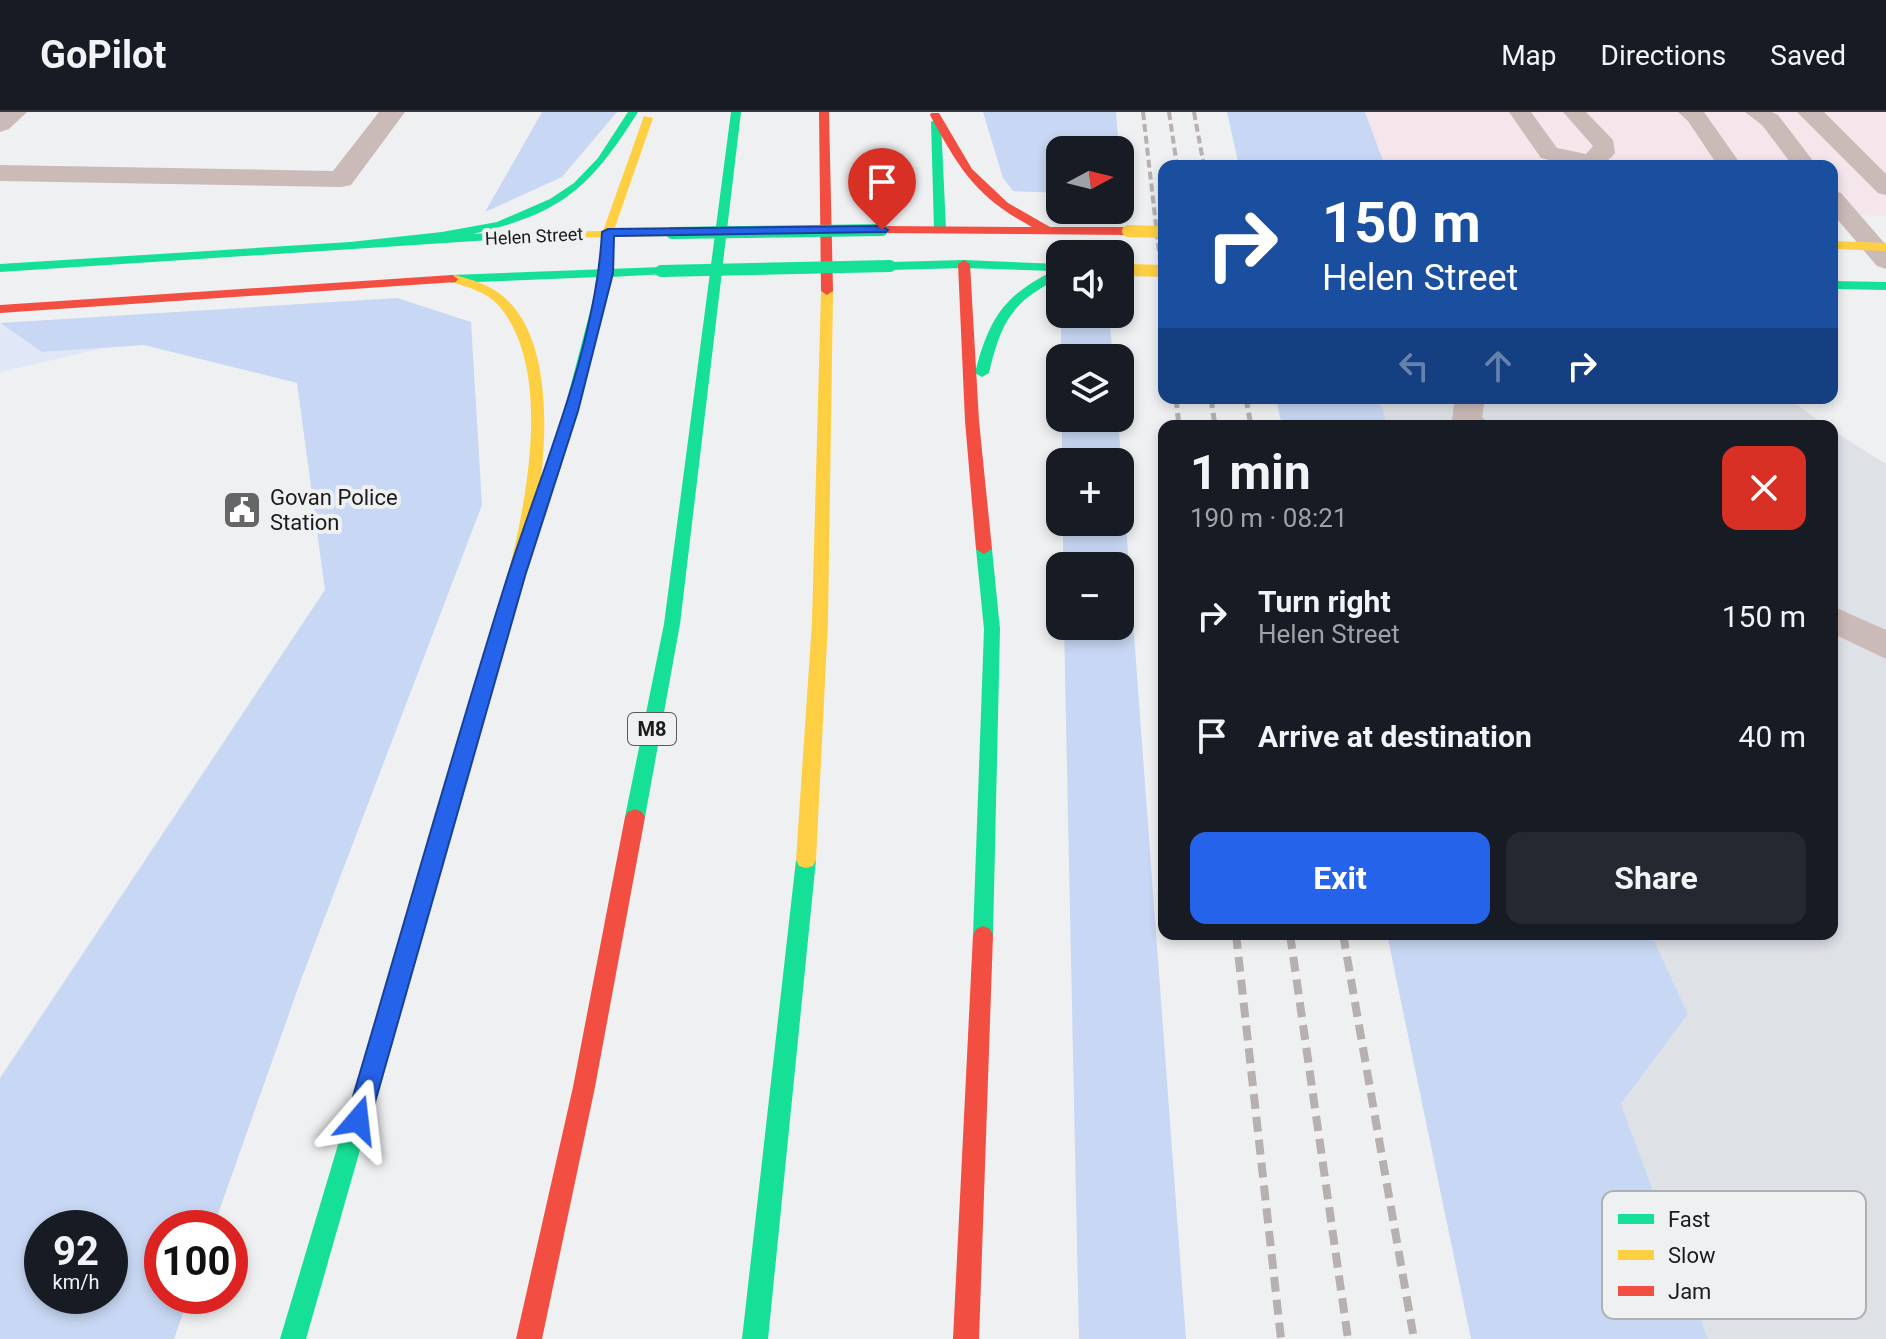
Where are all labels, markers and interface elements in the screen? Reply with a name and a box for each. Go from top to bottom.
text: GoPilot [40,33,166,77]
text: Map [1501,39,1557,72]
text: Directions [1601,39,1726,72]
text: Saved [1770,39,1846,72]
north arrow [1046,136,1134,224]
map controls [1046,136,1134,640]
pin [848,148,916,230]
icon: arrive [860,160,904,204]
text: 150 m [1322,190,1481,256]
icon: right [1190,192,1294,296]
street label: Helen Street [484,223,584,249]
button: sound [1046,240,1134,328]
text: Helen Street [1322,257,1518,299]
button: layers [1046,344,1134,432]
icon: left [1392,344,1436,388]
icon: ahead [1476,344,1520,388]
icon: right [1560,344,1604,388]
text: 1 min [1190,444,1311,501]
button: close [1722,446,1806,530]
button: + [1046,448,1134,536]
place label: Govan Police Station [270,485,398,535]
public building icon: Govan Police Station [221,489,263,531]
text: 190 m · 08:21 [1190,503,1348,533]
button: − [1046,552,1134,640]
text: Turn right [1258,584,1391,619]
icon: right [1190,594,1234,638]
text: 150 m [1722,599,1806,634]
text: Helen Street [1258,619,1400,649]
road number: M8 [628,713,676,745]
icon: arrive [1190,714,1234,758]
text: Arrive at destination [1258,719,1532,754]
text: 40 m [1739,719,1806,754]
button: Exit [1190,832,1490,924]
button: Share [1506,832,1806,924]
position arrow [316,1078,400,1162]
legend [1602,1191,1866,1319]
text: Fast [1668,1207,1710,1232]
speed limit sign: 100 [144,1210,248,1314]
text: 92 [53,1228,99,1275]
text: Slow [1668,1243,1716,1268]
text: km/h [53,1270,99,1294]
text: Jam [1668,1279,1711,1304]

